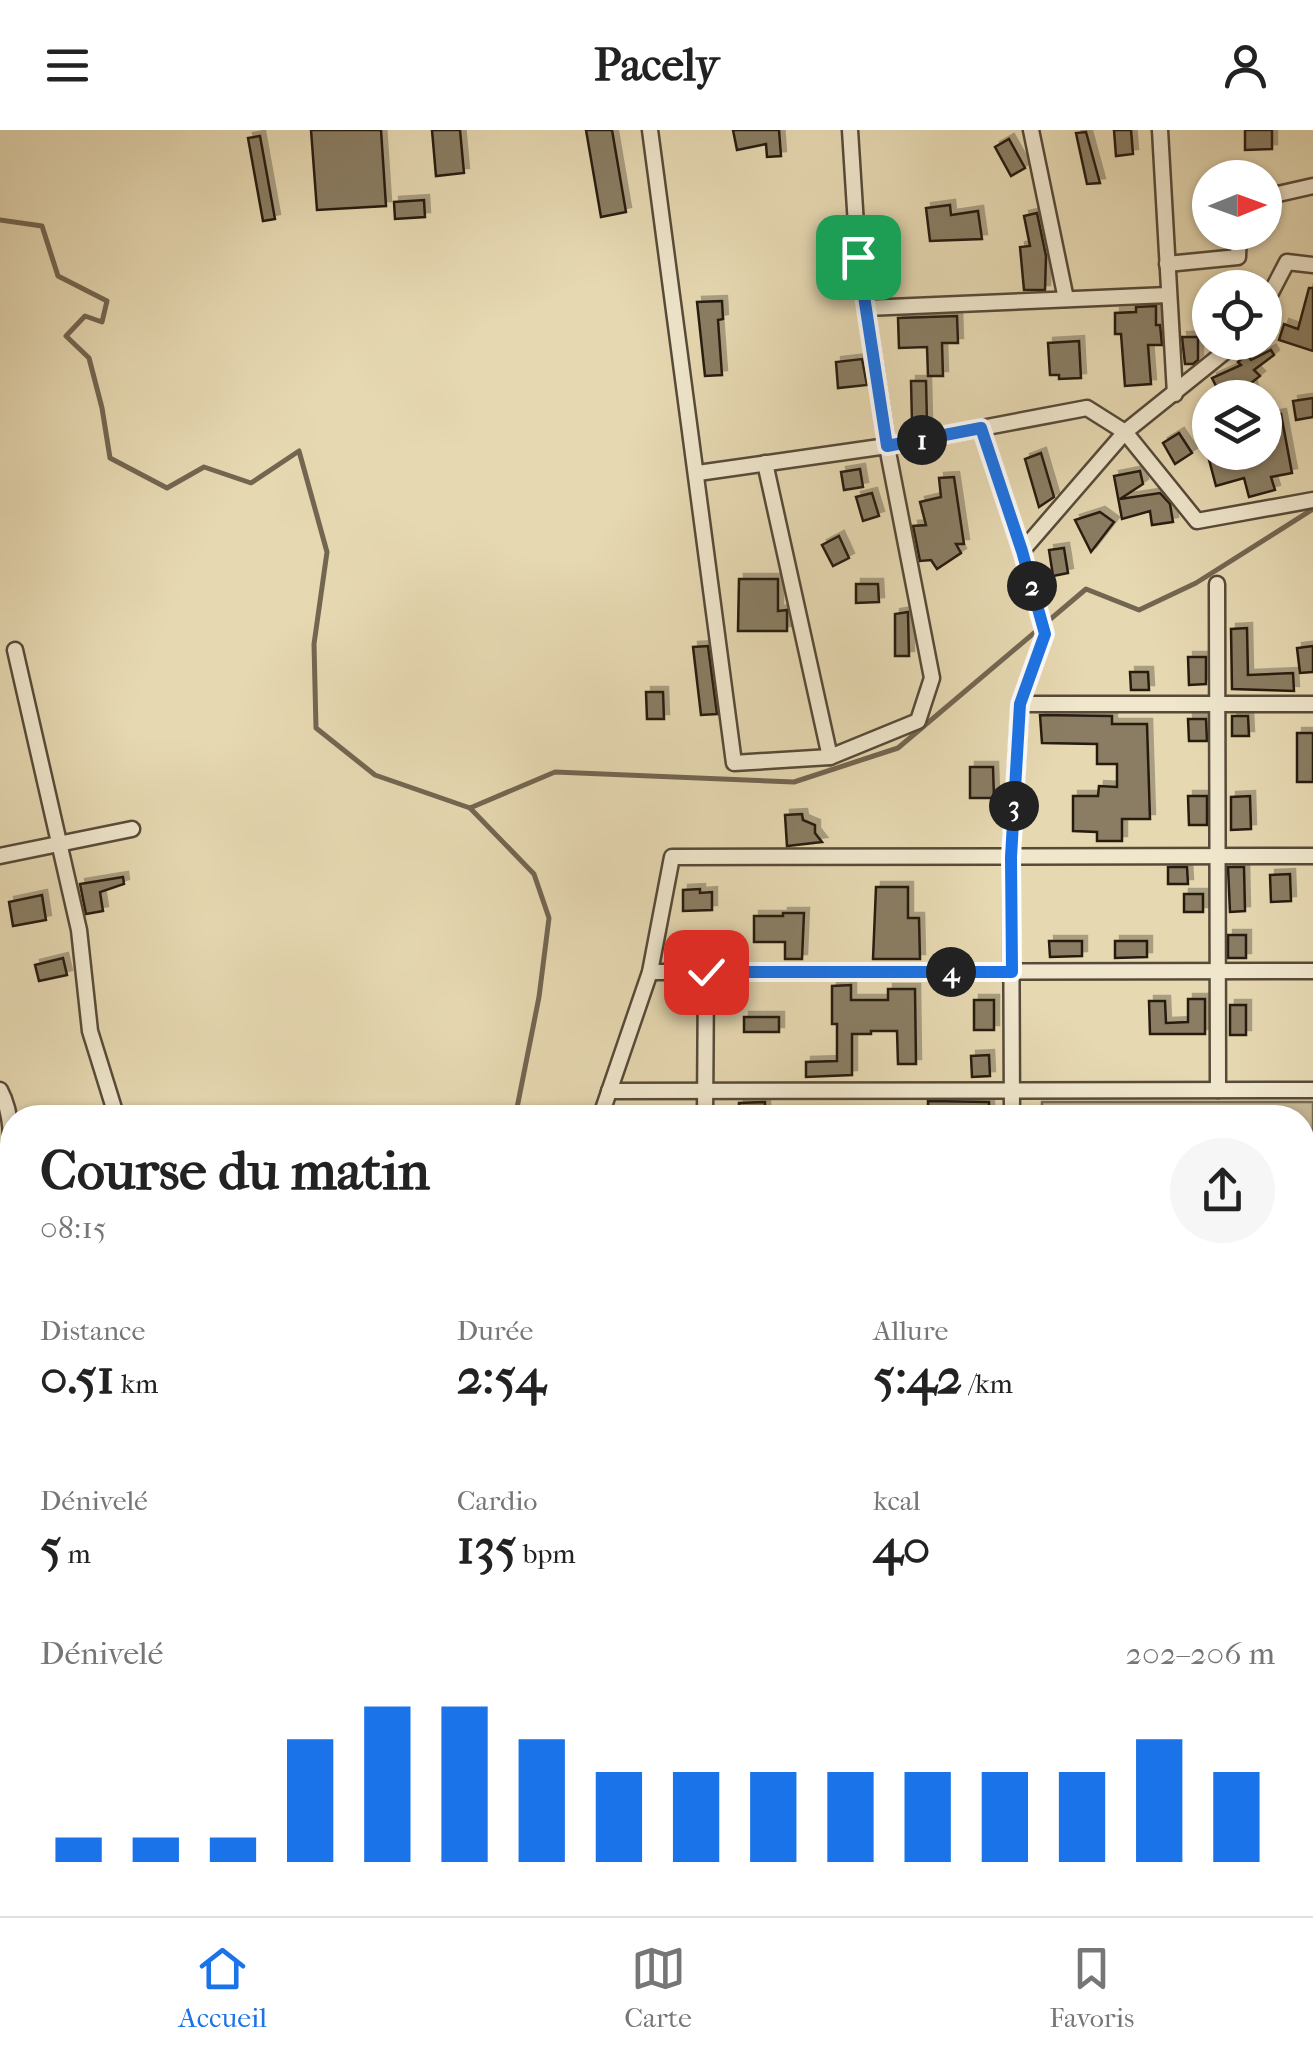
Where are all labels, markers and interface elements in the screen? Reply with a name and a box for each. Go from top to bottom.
icon: menu [40,38,95,93]
icon: person [1218,38,1273,93]
text: Pacely [594,39,719,92]
north arrow [1192,160,1282,250]
map controls [1192,160,1282,470]
pin [816,215,901,300]
icon: arrive [831,230,886,285]
button: locate [1192,270,1282,360]
button: layers [1192,380,1282,470]
pin: 1 [897,415,947,465]
text: 1 [917,423,927,456]
pin: 2 [1007,561,1057,611]
text: 2 [1025,569,1039,602]
pin: 3 [989,781,1039,831]
text: 3 [1008,789,1020,822]
pin [664,930,749,1015]
icon: check [679,945,734,1000]
pin: 4 [926,947,976,997]
text: 4 [943,955,959,988]
button: share [1170,1138,1275,1243]
text: Course du matin [40,1139,430,1203]
text: 08:15 [40,1209,107,1246]
text: Distance [40,1314,145,1347]
text: Durée [457,1314,533,1347]
text: Allure [873,1314,948,1347]
text: 0.51 [40,1347,115,1406]
text: 2:54 [457,1347,546,1406]
text: 5:42 [873,1347,962,1406]
text: km [115,1367,158,1400]
text: /km [962,1367,1013,1400]
text: Dénivelé [40,1484,148,1517]
text: Cardio [457,1484,538,1517]
text: kcal [873,1484,920,1517]
text: 5 [40,1517,62,1576]
text: 135 [457,1517,517,1576]
text: 40 [873,1517,930,1576]
text: m [62,1537,91,1570]
text: bpm [517,1537,576,1570]
text: Dénivelé [40,1635,163,1672]
text: 202–206 m [1126,1635,1275,1672]
tab: Accueil [179,1941,267,2034]
tab: Carte [624,1941,692,2034]
tab: Favoris [1049,1941,1134,2034]

